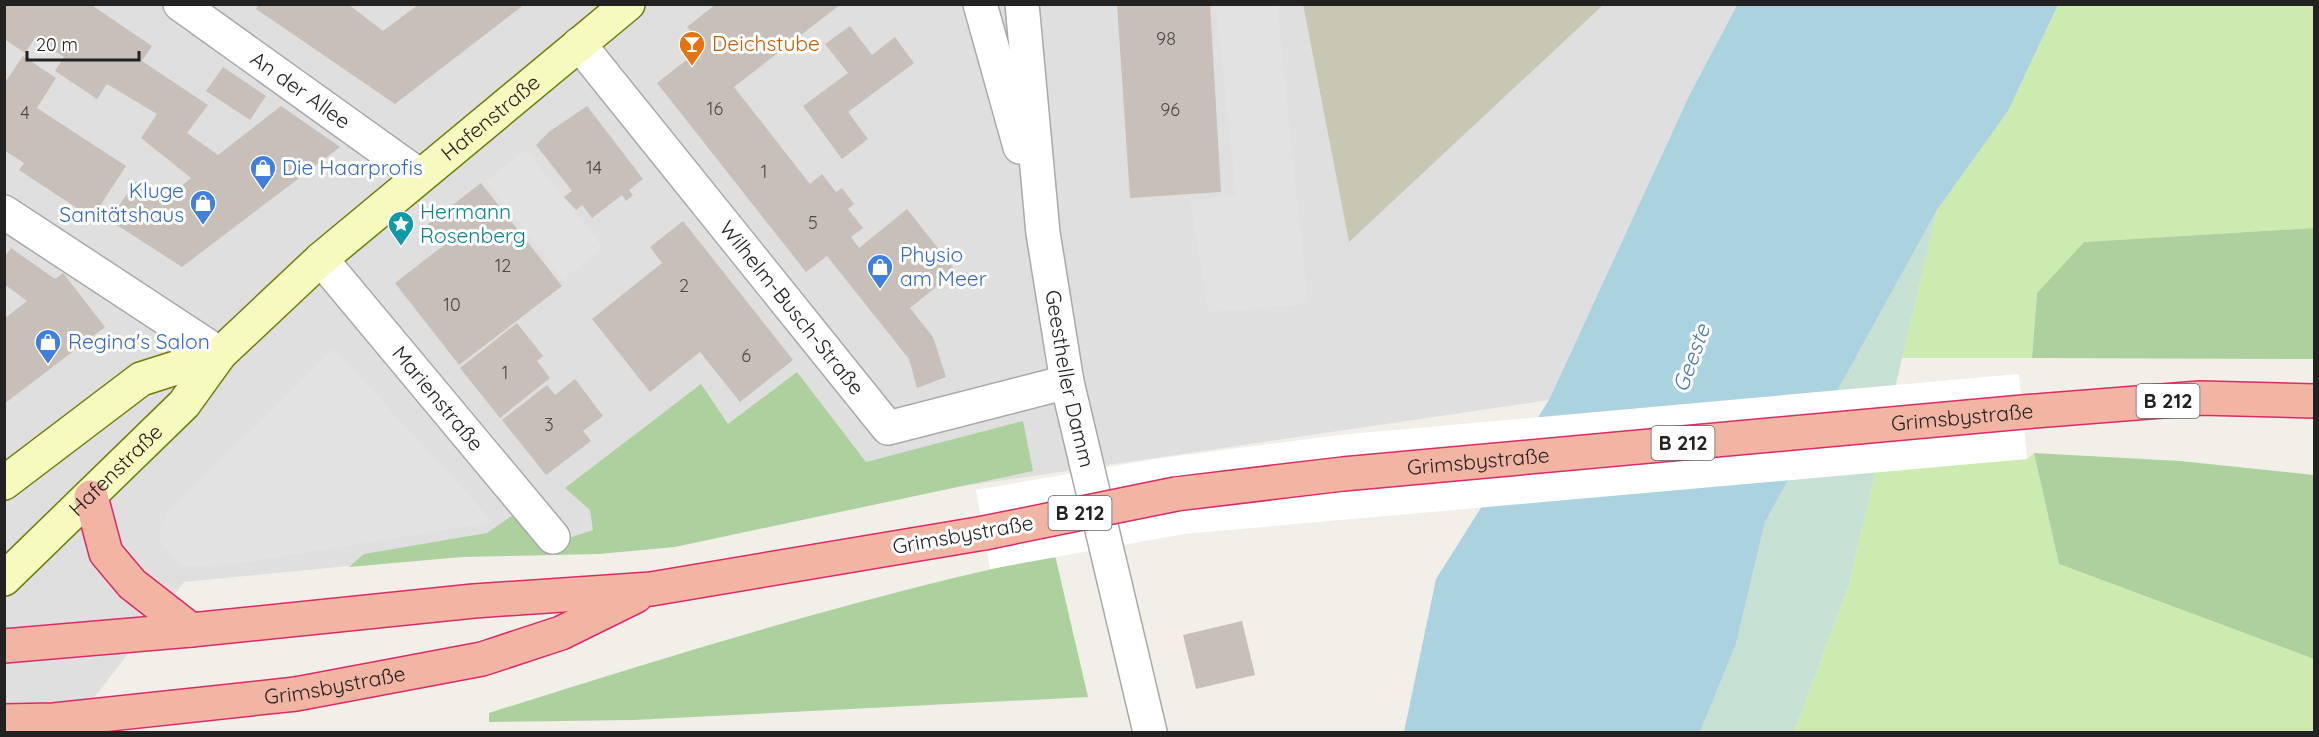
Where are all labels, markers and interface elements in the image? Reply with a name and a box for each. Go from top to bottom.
scale bar [27,24,140,62]
house number: 98 [1156,27,1176,50]
bar icon: Deichstube [677,29,707,67]
place label: Deichstube [712,30,820,56]
text: 20 m [36,33,78,56]
street label: An der Allee [246,45,356,134]
street label: Hafenstraße [435,69,545,166]
house number: 16 [707,97,723,120]
house number: 96 [1160,98,1180,121]
house number: 4 [20,101,30,124]
shop icon: Die Haarprofis [248,153,278,191]
place label: Die Haarprofis [282,154,423,180]
house number: 14 [586,156,602,179]
house number: 1 [761,160,767,183]
place label: Kluge Sanitätshaus [59,177,184,227]
shop icon: Kluge Sanitätshaus [188,188,218,226]
place label: Hermann Rosenberg [420,198,526,248]
place icon: Hermann Rosenberg [386,209,416,247]
house number: 5 [808,211,818,234]
street label: Wilhelm-Busch-Straße [714,215,870,400]
place label: Physio am Meer [900,241,987,291]
shop icon: Physio am Meer [865,252,895,290]
house number: 12 [495,254,511,277]
house number: 2 [679,274,689,297]
street label: Geestheller Damm [1040,288,1101,470]
house number: 10 [443,293,461,316]
water label: Geeste [1666,319,1717,396]
shop icon: Regina's Salon [33,327,63,365]
place label: Regina's Salon [68,328,210,354]
street label: Marienstraße [387,340,490,456]
house number: 6 [741,344,751,367]
house number: 1 [502,361,508,384]
road number: B 212 [2136,384,2200,418]
street label: Grimsbystraße [1890,397,2034,436]
house number: 3 [544,413,554,436]
street label: Hafenstraße [63,418,168,521]
road number: B 212 [1652,426,1714,460]
street label: Grimsbystraße [1406,441,1550,480]
road number: B 212 [1048,496,1112,530]
street label: Grimsbystraße [890,509,1035,559]
street label: Grimsbystraße [263,660,407,709]

